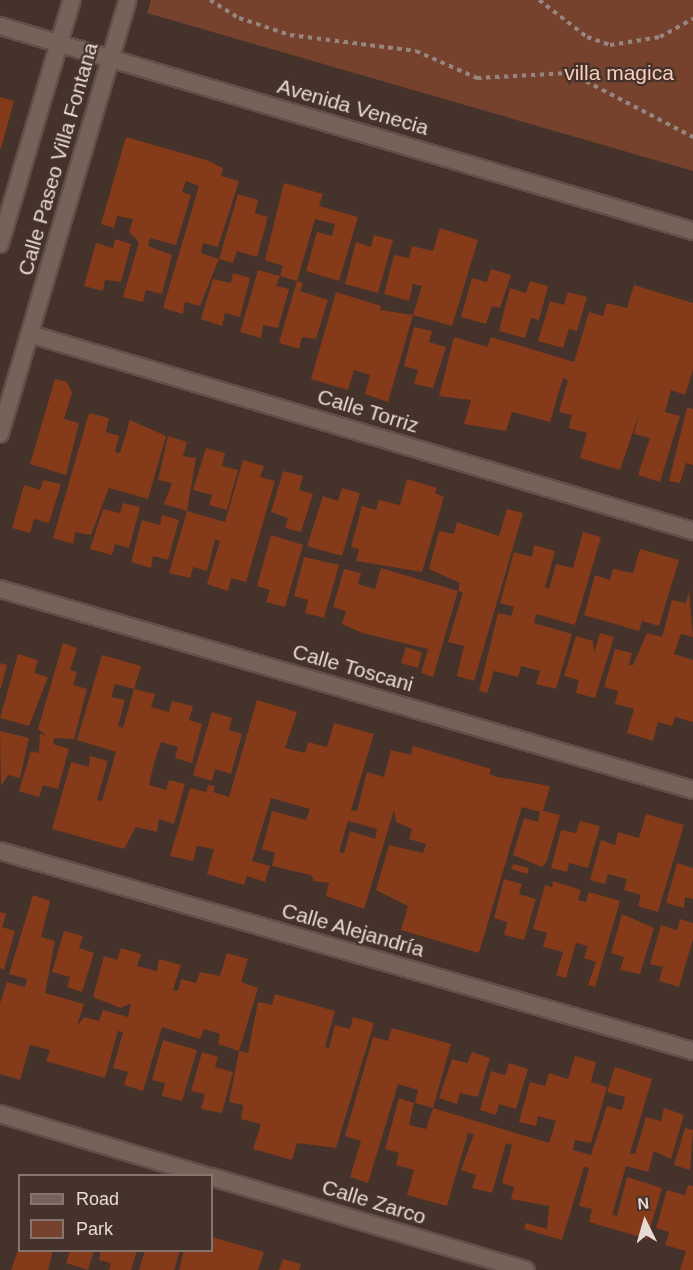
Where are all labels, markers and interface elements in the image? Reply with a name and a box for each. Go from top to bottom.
street label: Calle Paseo Villa Fontana [13,40,103,278]
park label: villa magica [564,60,674,86]
street label: Avenida Venecia [275,73,431,141]
street label: Calle Torriz [314,384,422,438]
street label: Calle Toscani [289,639,417,697]
street label: Calle Alejandría [278,897,428,963]
legend [18,1174,213,1252]
street label: Calle Zarco [319,1174,429,1230]
text: Road [76,1189,119,1209]
north arrow [615,1192,675,1252]
text: N [637,1195,650,1213]
text: Park [76,1219,113,1239]

